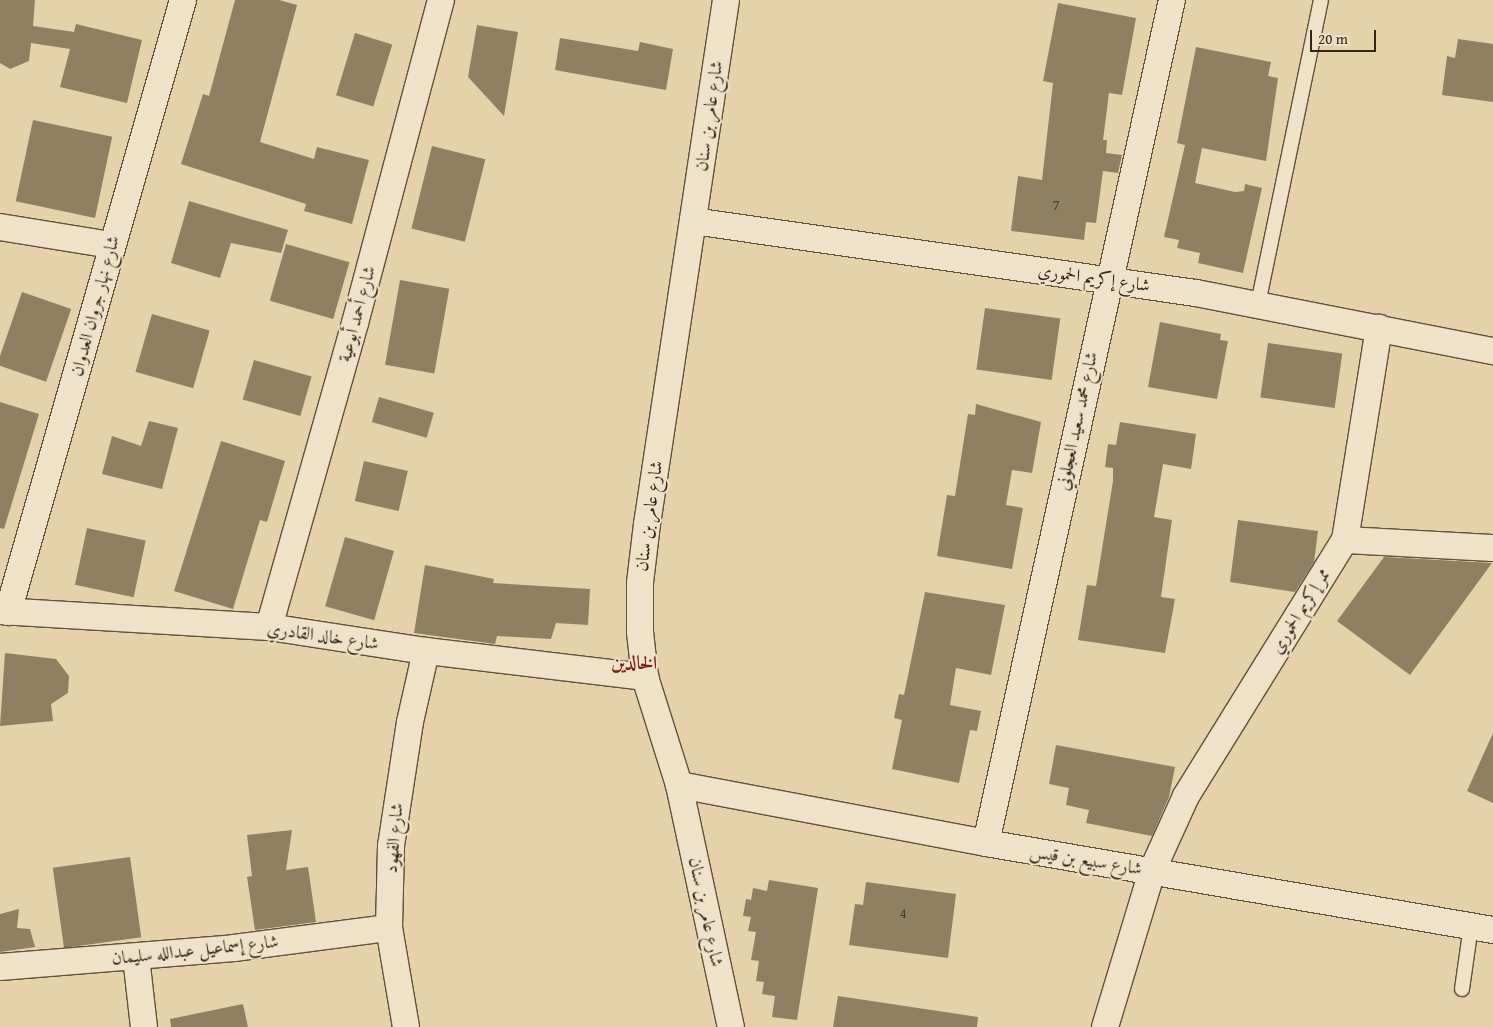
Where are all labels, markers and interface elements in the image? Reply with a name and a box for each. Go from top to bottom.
scale bar [1313,20,1379,52]
text: 20 m [1318,28,1348,49]
street label: شارع عامر بن سنان [691,59,727,173]
house number: 7 [1052,196,1060,214]
street label: شارع نهار جروان العدوان [66,233,124,379]
street label: شارع إكريم الحموري [1036,259,1152,297]
street label: شارع أحمد أبوعية [334,264,380,364]
street label: شارع محمد سعيد العجلوني [1052,350,1102,492]
street label: شارع عامر بن سنان [631,459,667,573]
street label: ممر إكريم الحموري [1265,564,1335,658]
street label: شارع خالد القادري [266,617,380,655]
district label: الخالدين [611,652,657,674]
street label: شارع الفهود [380,802,408,874]
street label: شارع سبيع بن قيس [1028,840,1144,880]
street label: شارع عامر بن سنان [684,855,728,969]
house number: 4 [899,904,907,922]
street label: شارع إسماعيل عبدالله سليمان [110,930,280,970]

